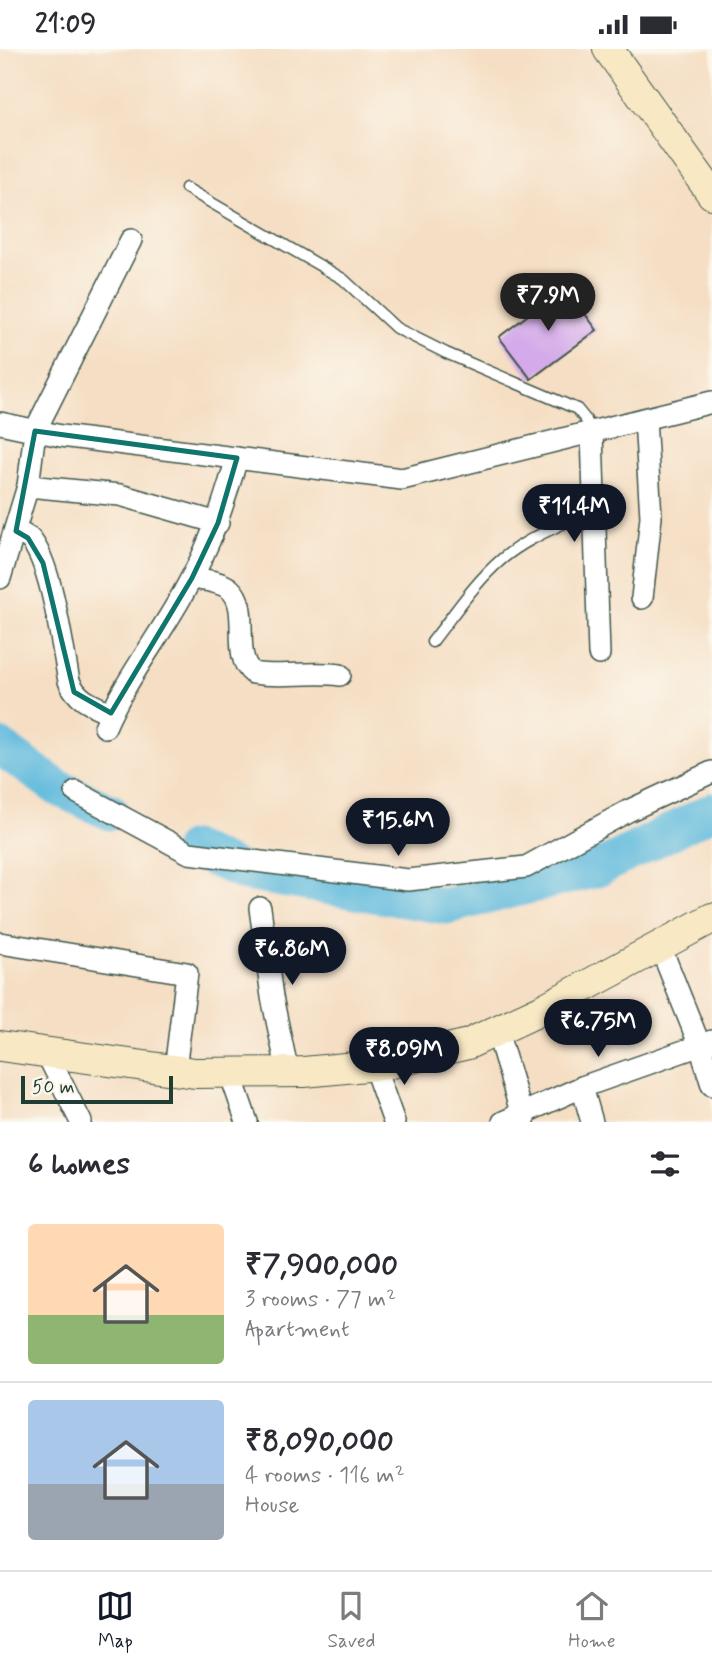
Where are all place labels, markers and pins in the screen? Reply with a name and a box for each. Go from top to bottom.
pin: ₹7.9M [499,273,597,333]
pin: ₹11.4M [517,484,631,544]
pin: ₹15.6M [341,799,455,858]
pin: ₹6.86M [235,927,349,987]
pin: ₹6.75M [541,999,655,1059]
pin: ₹8.09M [347,1027,461,1087]

